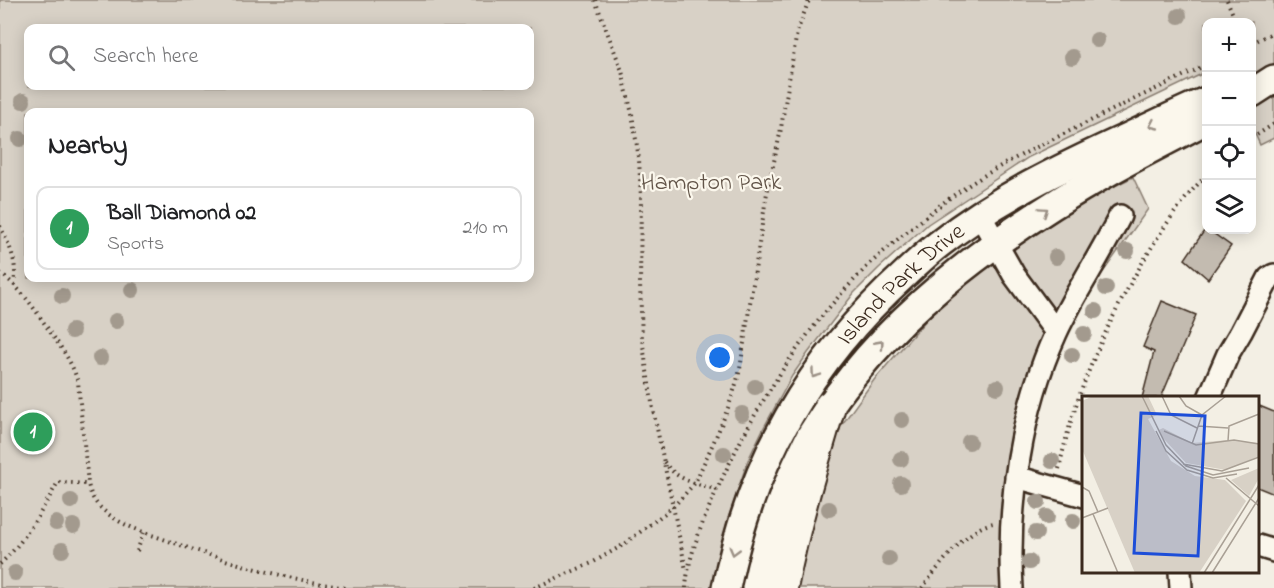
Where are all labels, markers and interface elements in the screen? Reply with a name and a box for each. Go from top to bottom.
map controls [1202,18,1256,234]
button: + [1202,18,1256,72]
search box [24,24,534,90]
icon: search [45,41,78,74]
text: Search here [93,41,198,73]
button: − [1202,72,1256,126]
one-way arrow [1149,118,1160,130]
button: locate [1202,126,1256,180]
text: Nearby [48,128,127,166]
park label: Hampton Park [641,166,782,201]
button: layers [1202,180,1256,234]
text: Ball Diamond 02 [107,198,256,230]
one-way arrow [1038,207,1049,218]
text: 1 [66,214,73,243]
text: 210 m [463,214,508,243]
street label: Island Park Drive [829,215,973,354]
text: Sports [107,230,164,259]
one-way arrow [873,340,884,351]
your location [705,343,734,372]
one-way arrow [811,368,822,379]
inset map [1082,396,1259,573]
pin: 1 [14,410,52,454]
one-way arrow [729,546,742,556]

